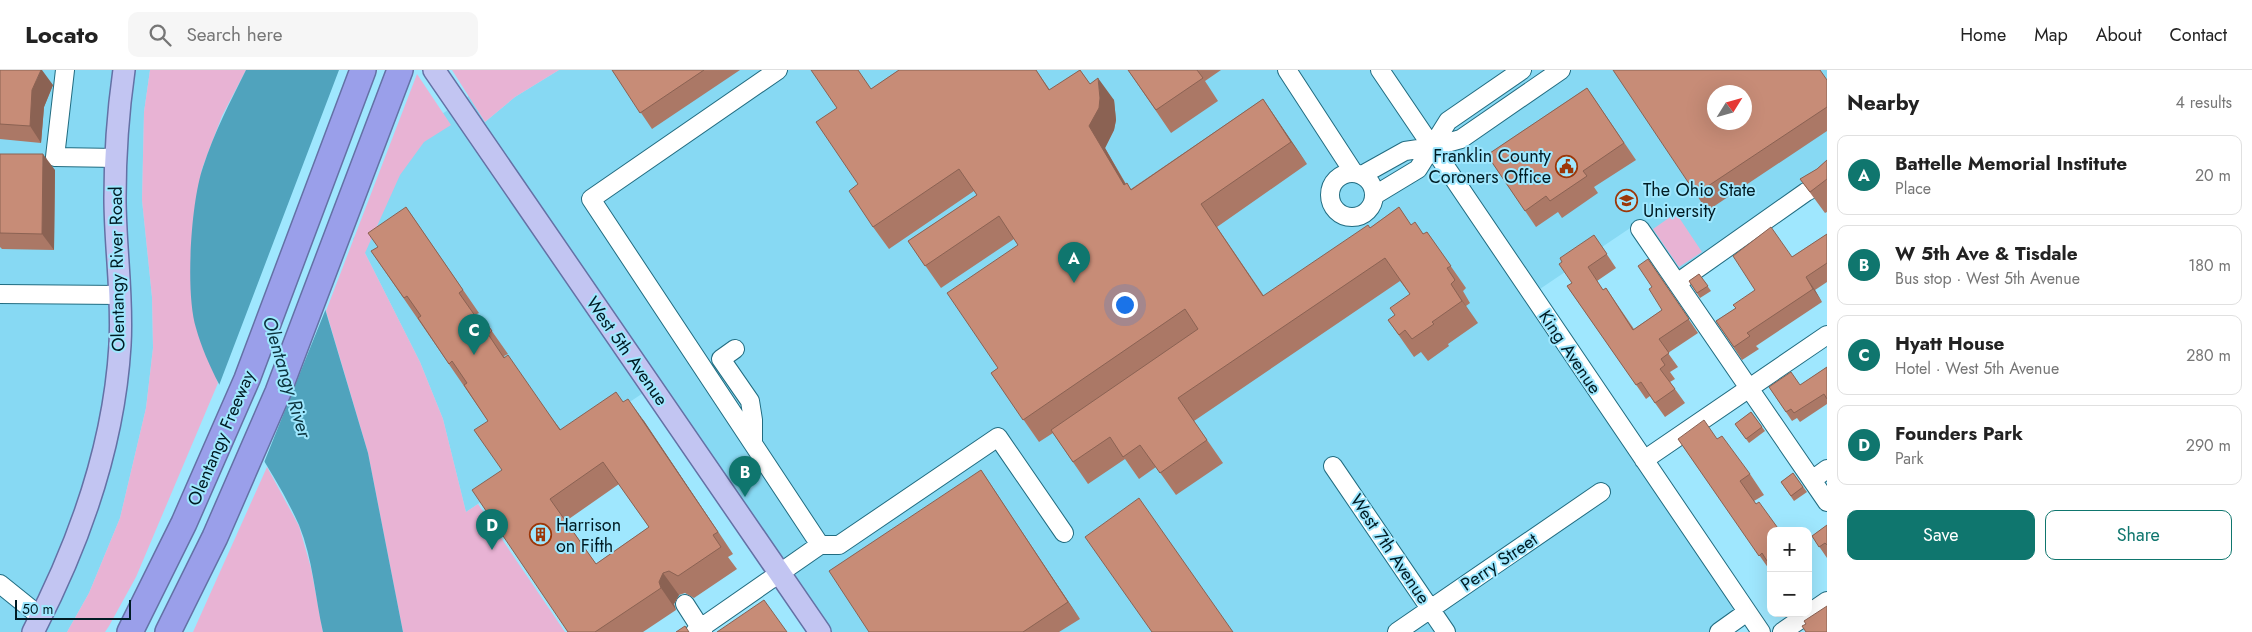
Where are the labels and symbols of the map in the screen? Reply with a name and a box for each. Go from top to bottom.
north arrow [1707,85,1752,130]
place label: Franklin County Coroners Office [1428,143,1551,190]
public building icon: Franklin County Coroners Office [1555,154,1579,178]
place label: The Ohio State University [1643,177,1756,224]
street label: Olentangy River Road [103,186,131,352]
school or university icon: The Ohio State University [1615,188,1639,212]
pin: A [1058,242,1090,283]
street label: West 5th Avenue [580,291,674,411]
your location [1112,292,1138,318]
street label: King Avenue [1532,305,1608,399]
water label: Olentangy River [256,313,319,443]
pin: C [458,314,490,355]
street label: Olentangy Freeway [181,366,261,510]
pin: B [729,456,761,497]
street label: West 7th Avenue [1344,489,1436,609]
pin: D [476,509,508,550]
place label: Harrison on Fifth [556,512,621,559]
building icon: Harrison on Fifth [528,523,552,547]
street label: Perry Street [1455,526,1543,597]
scale bar [15,597,131,620]

